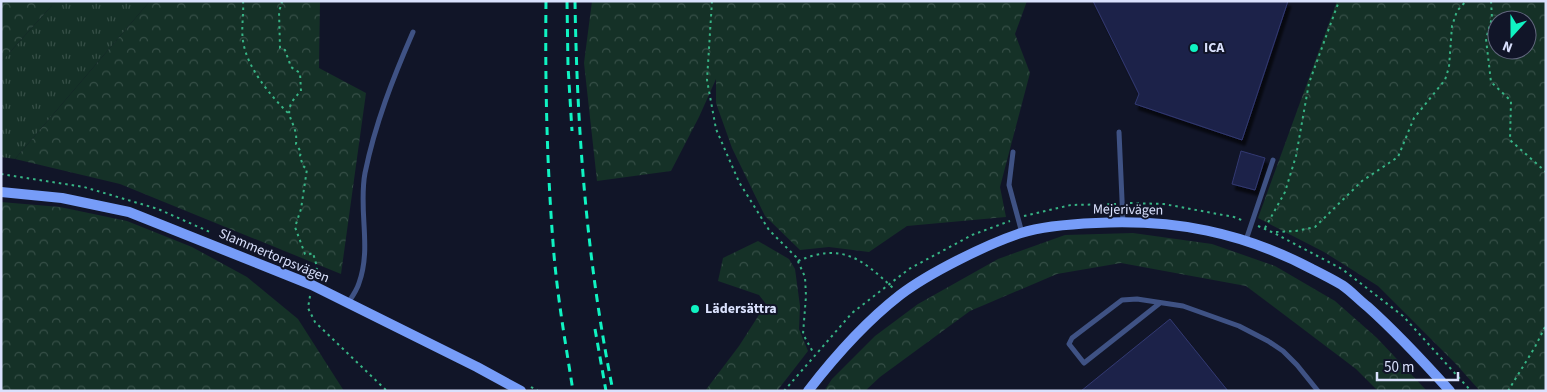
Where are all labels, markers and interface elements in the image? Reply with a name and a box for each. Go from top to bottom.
north arrow [1487,10,1537,60]
text: N [1500,35,1516,57]
place label: ICA [1204,38,1225,58]
marker: ICA [1188,42,1200,54]
street label: Mejerivägen [1093,199,1163,221]
street label: Slammertorpsvägen [216,224,332,288]
place label: Lädersättra [705,299,777,319]
marker: Lädersättra [689,303,701,315]
scale bar [1377,350,1458,382]
text: 50 m [1384,357,1414,378]

